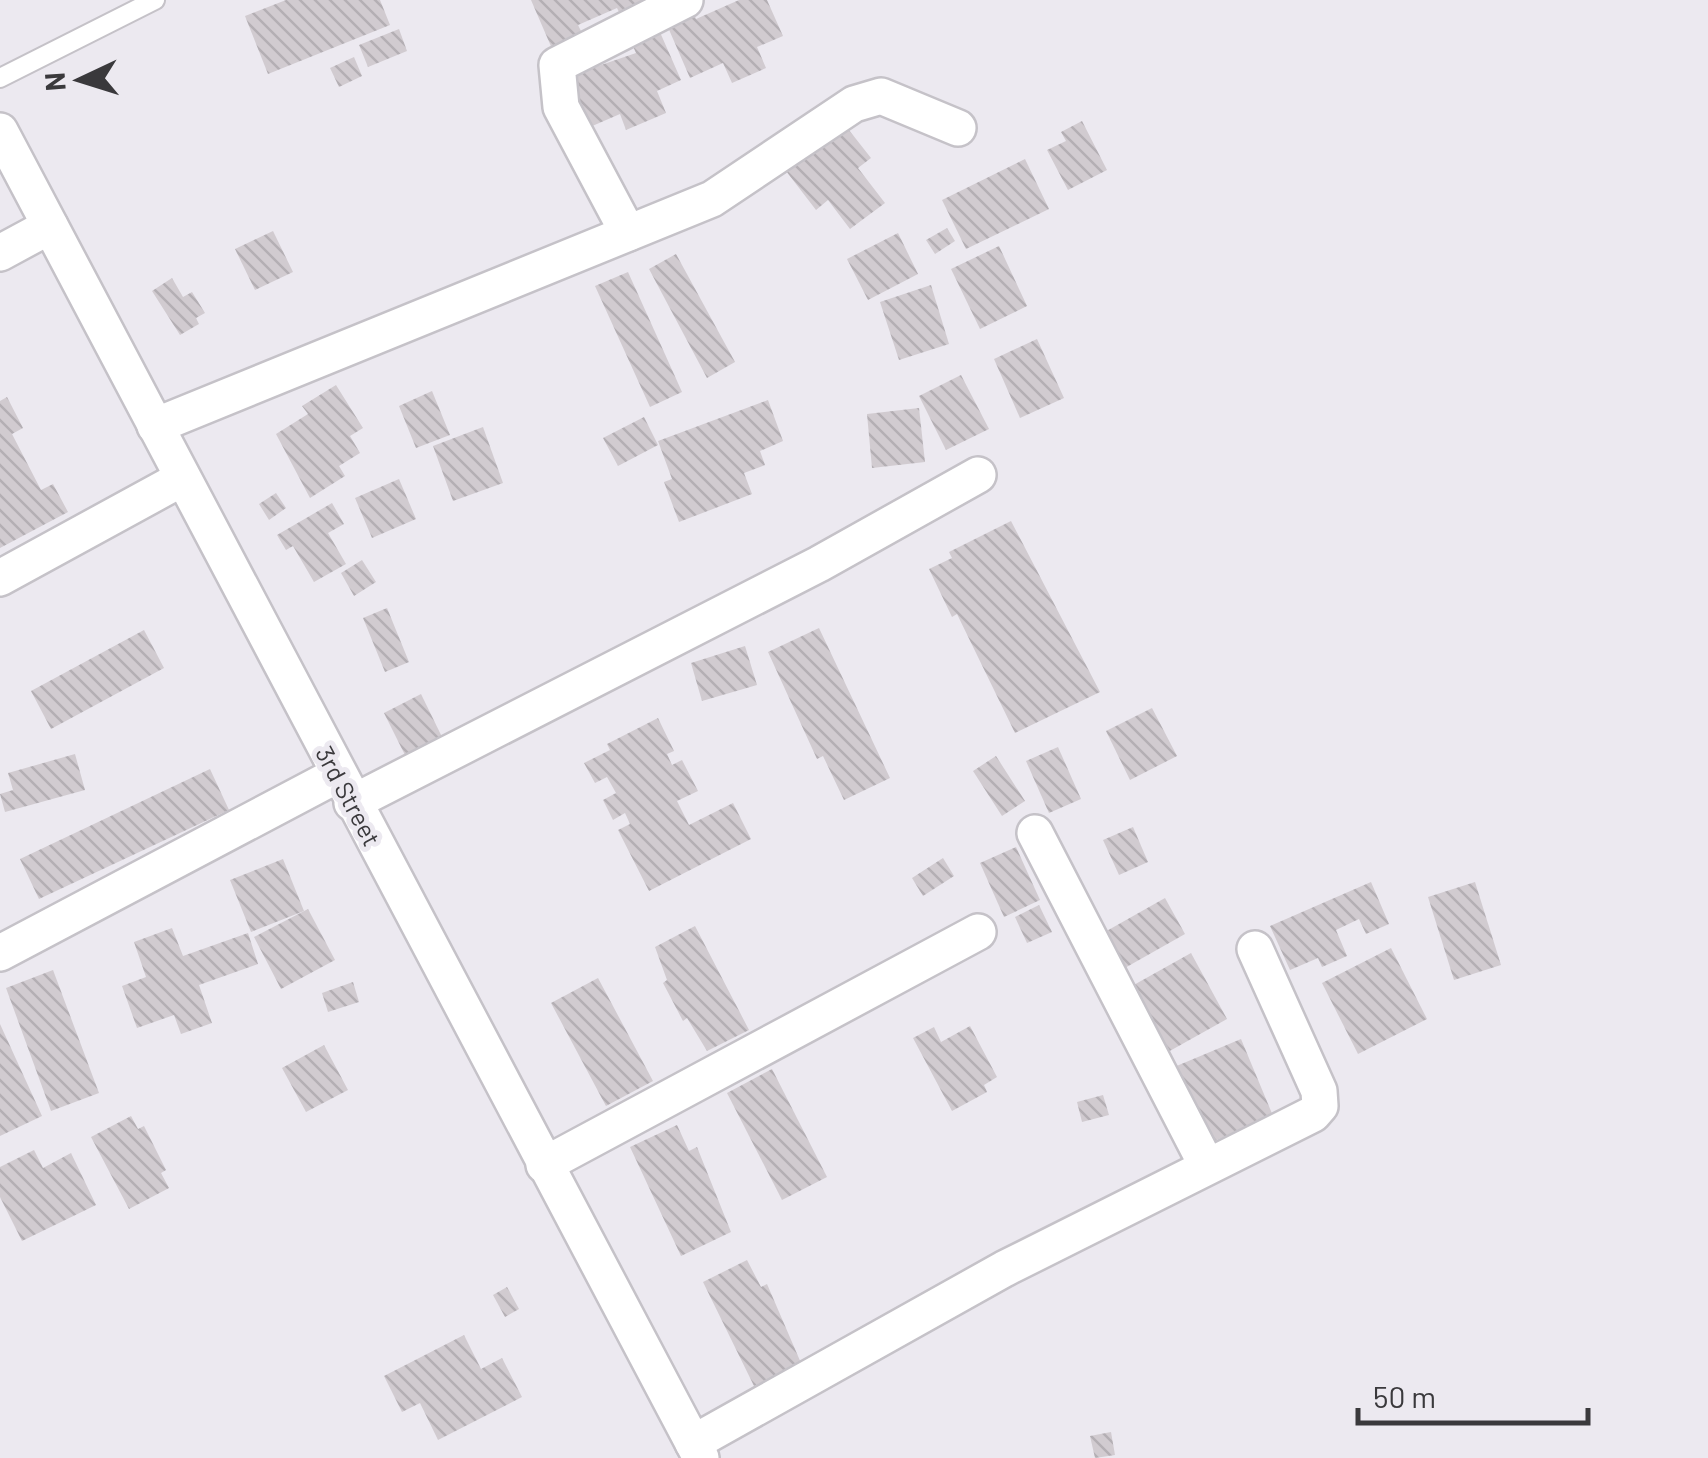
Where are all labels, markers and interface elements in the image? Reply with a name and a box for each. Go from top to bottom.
north arrow [30,30,130,130]
text: N [36,71,72,92]
street label: 3rd Street [310,740,388,851]
scale bar [1358,1363,1588,1425]
text: 50 m [1373,1378,1436,1414]

